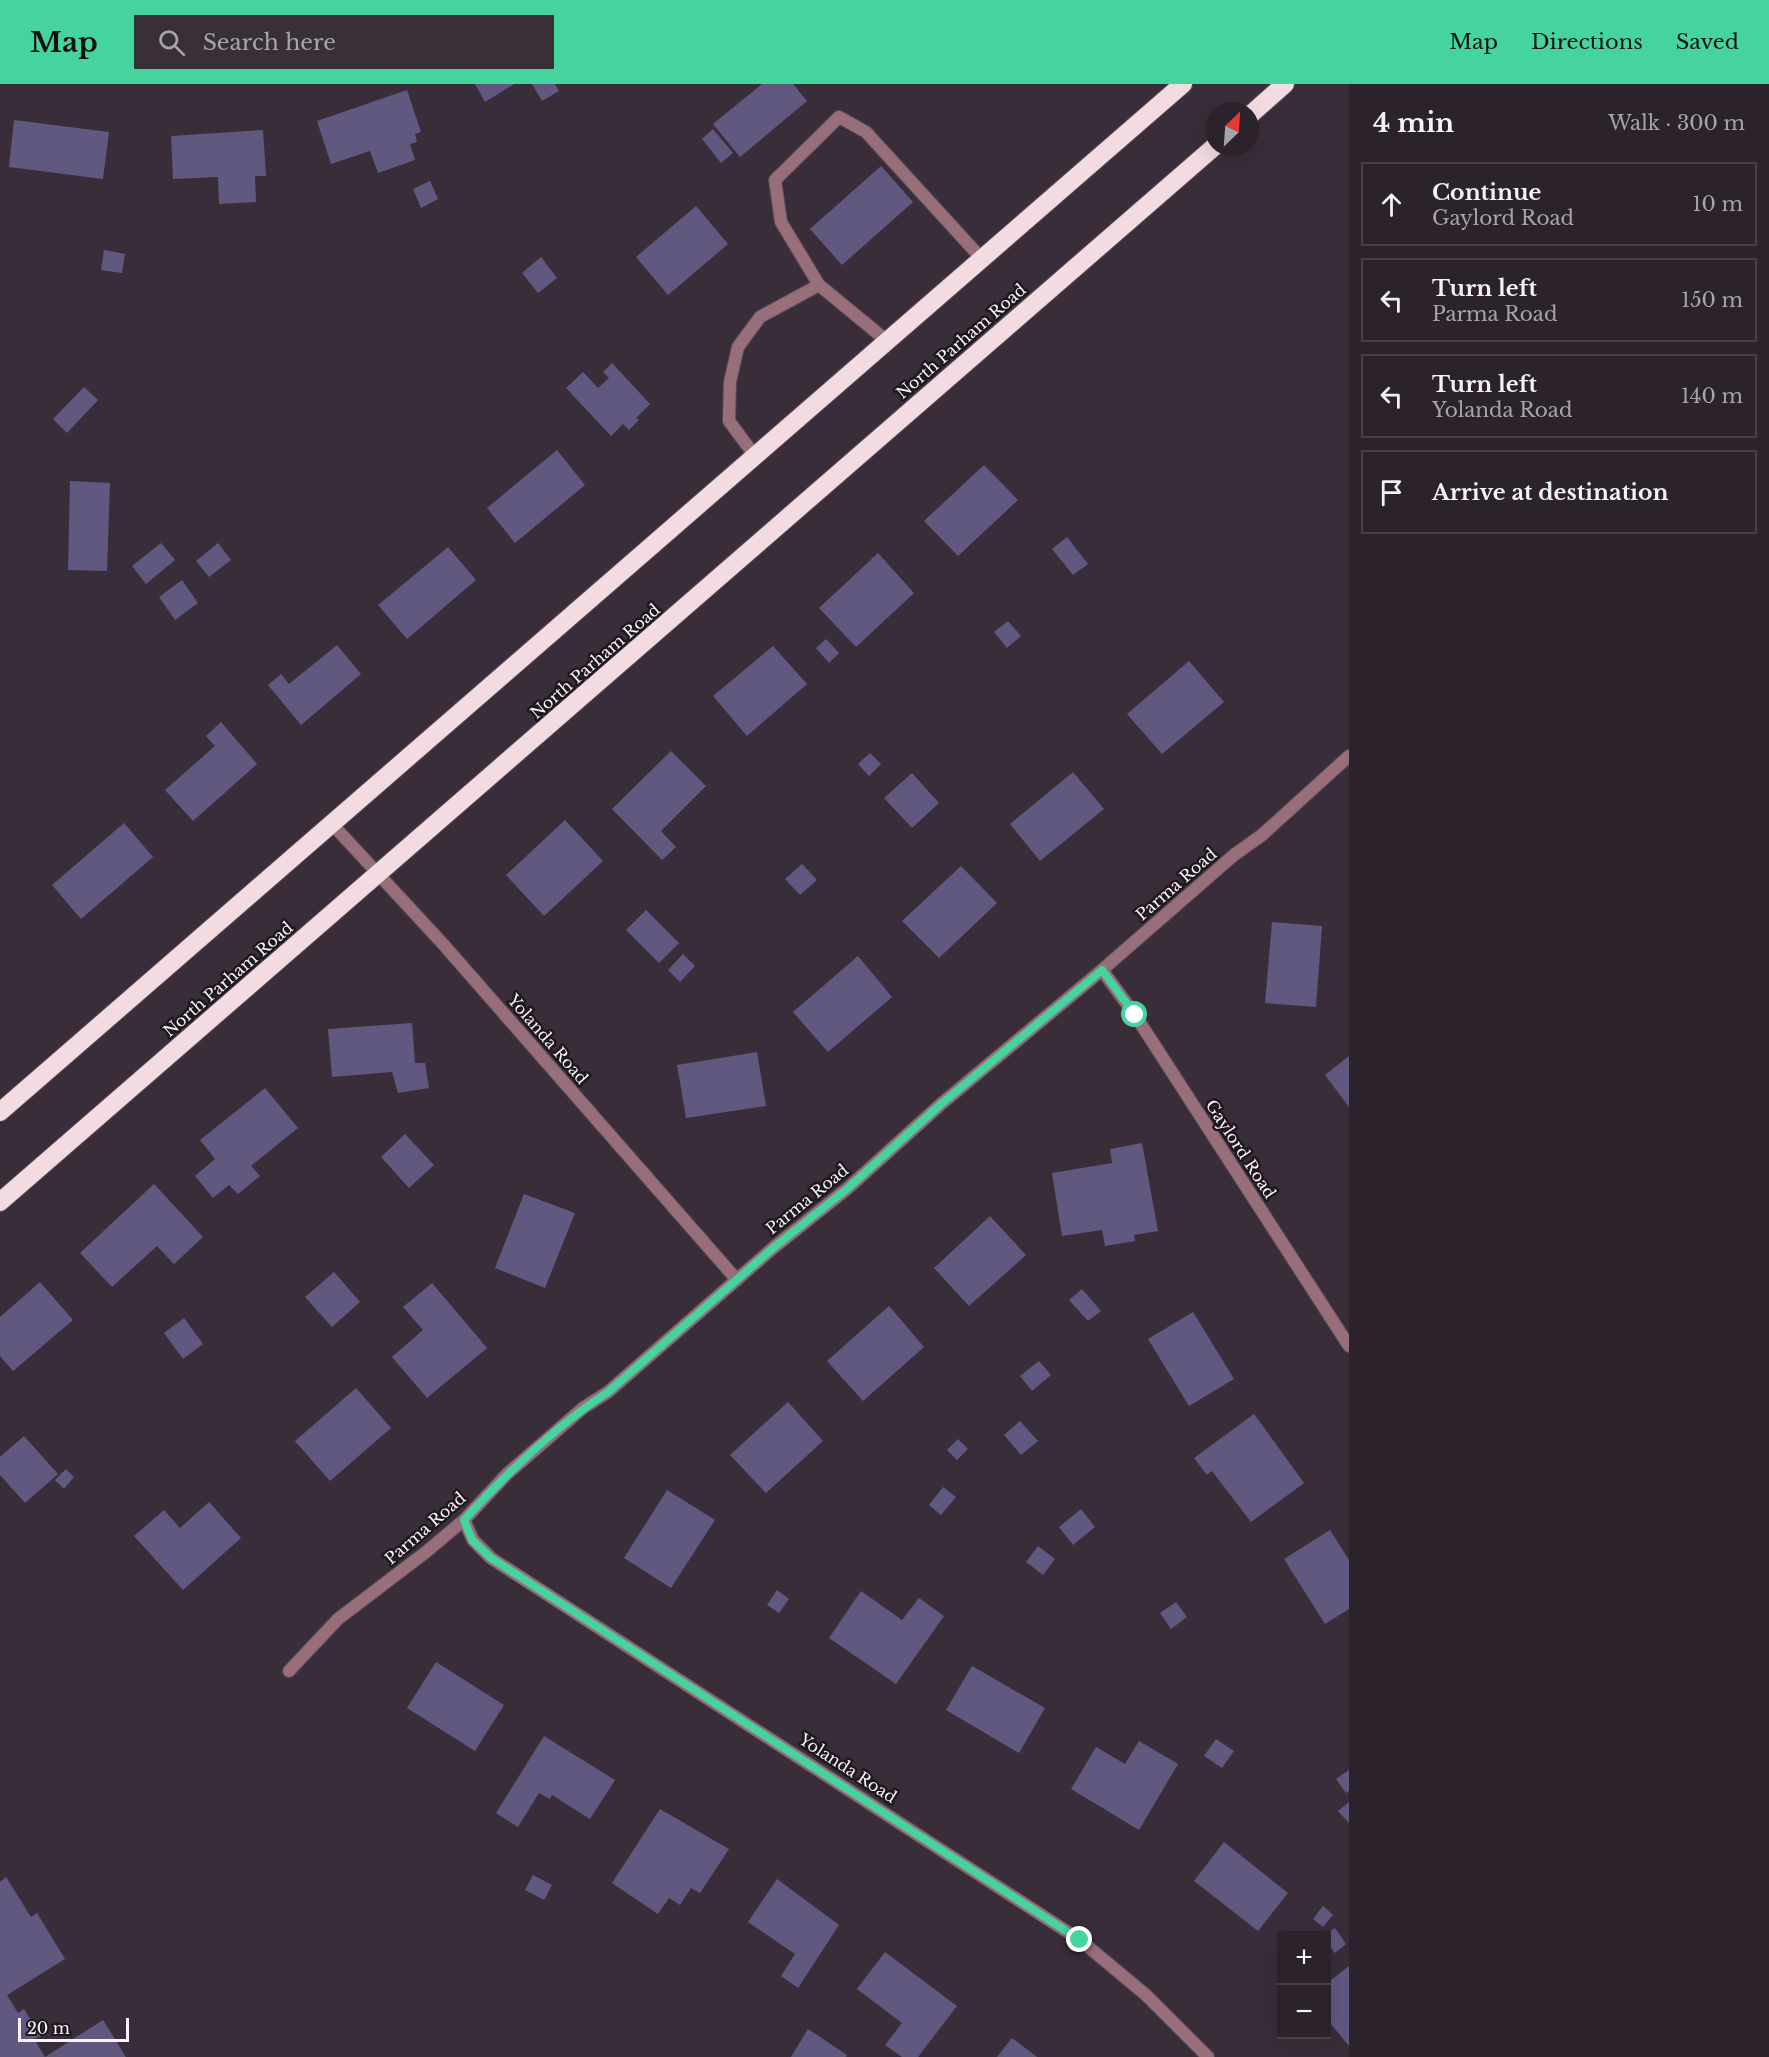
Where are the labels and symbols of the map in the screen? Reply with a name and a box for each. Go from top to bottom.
north arrow [1205,102,1259,156]
street label: North Parham Road [892,279,1030,403]
street label: North Parham Road [526,599,664,723]
street label: Parma Road [1132,843,1221,924]
street label: North Parham Road [159,917,297,1041]
street label: Yolanda Road [503,989,593,1088]
route start [1121,1001,1147,1027]
street label: Gaylord Road [1202,1096,1280,1202]
street label: Parma Road [762,1160,852,1238]
street label: Parma Road [381,1487,470,1568]
street label: Yolanda Road [795,1728,901,1807]
route end [1066,1926,1092,1952]
scale bar [18,2015,129,2042]

